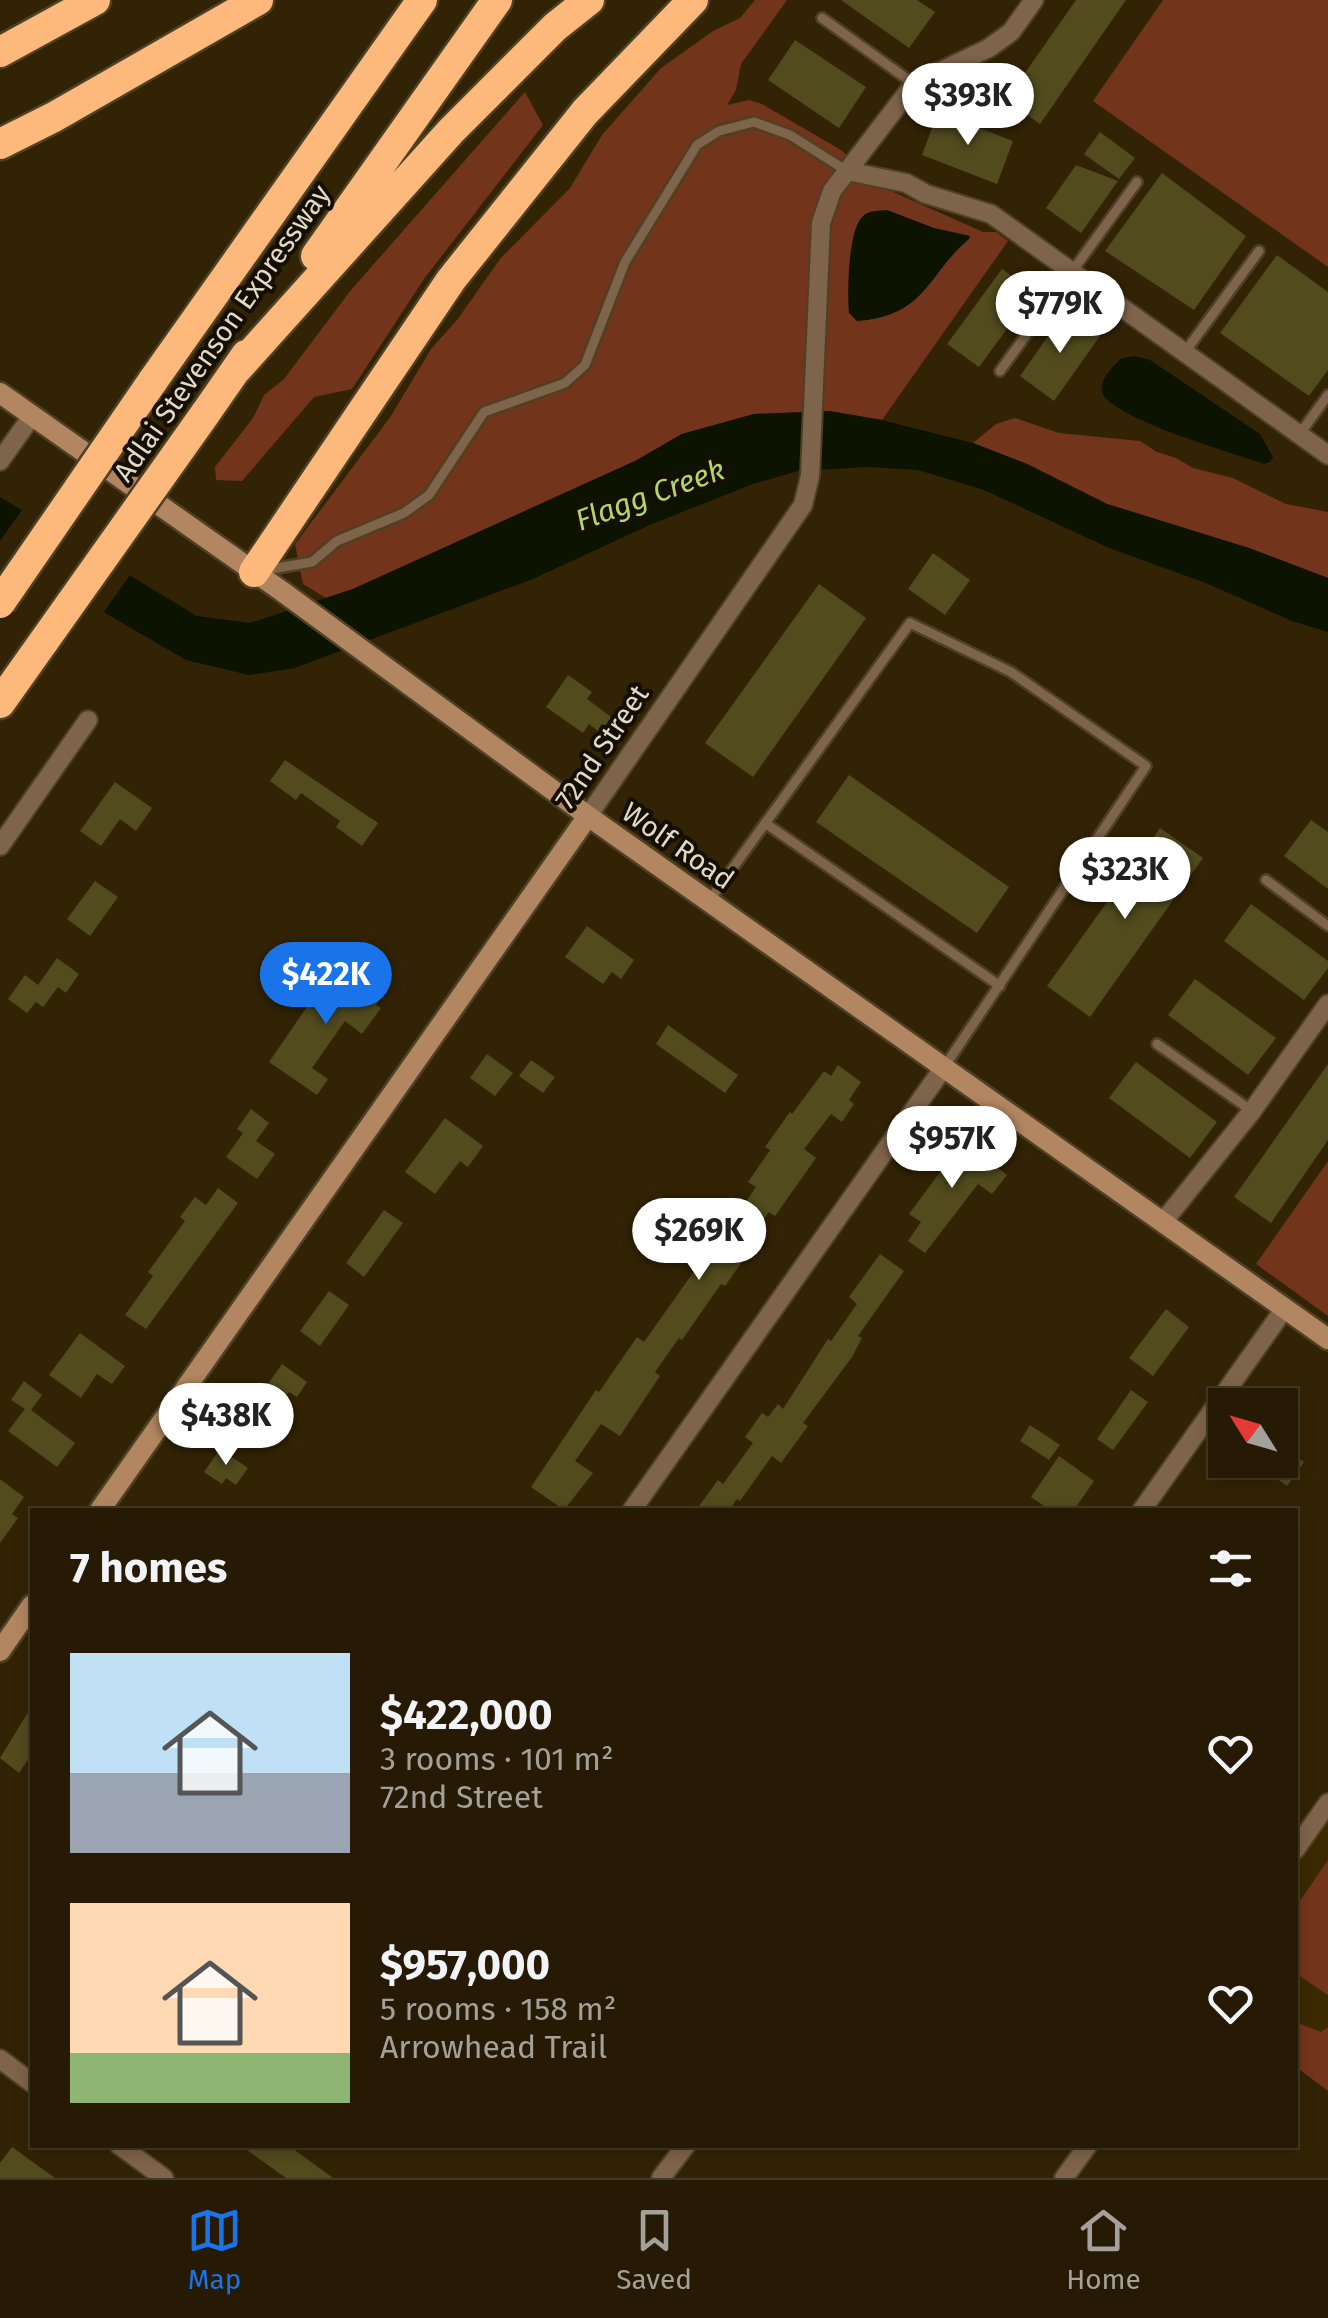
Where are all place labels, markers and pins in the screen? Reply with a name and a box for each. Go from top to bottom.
pin: $393K [898,63,1038,148]
pin: $779K [990,271,1130,356]
pin: $323K [1055,837,1195,922]
pin: $422K [256,942,396,1027]
pin: $957K [882,1106,1022,1191]
pin: $269K [629,1198,769,1283]
pin: $438K [156,1383,296,1468]

